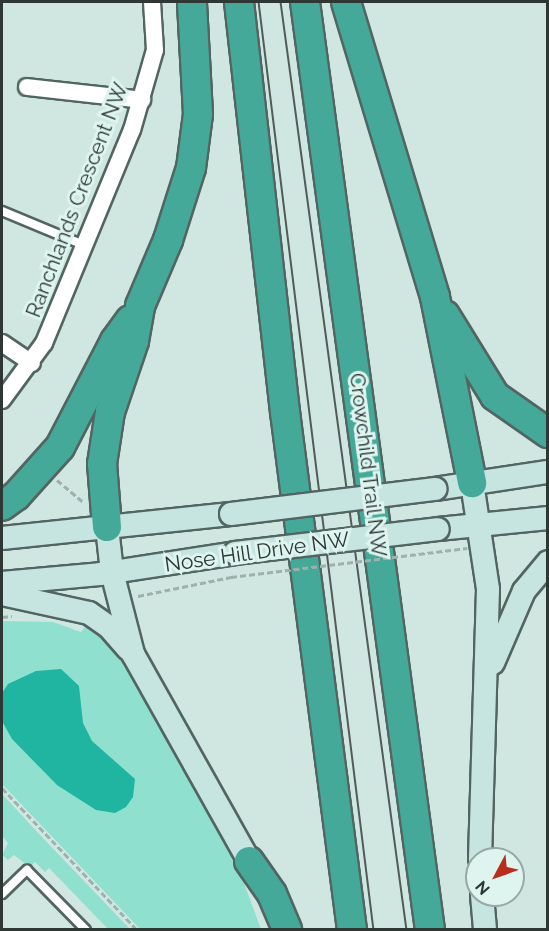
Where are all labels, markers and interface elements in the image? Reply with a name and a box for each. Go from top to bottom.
street label: Ranchlands Crescent NW [21,79,133,321]
street label: Crowchild Trail NW [344,371,392,559]
street label: Nose Hill Drive NW [163,527,351,577]
north arrow [465,847,525,907]
text: N [471,877,494,899]

